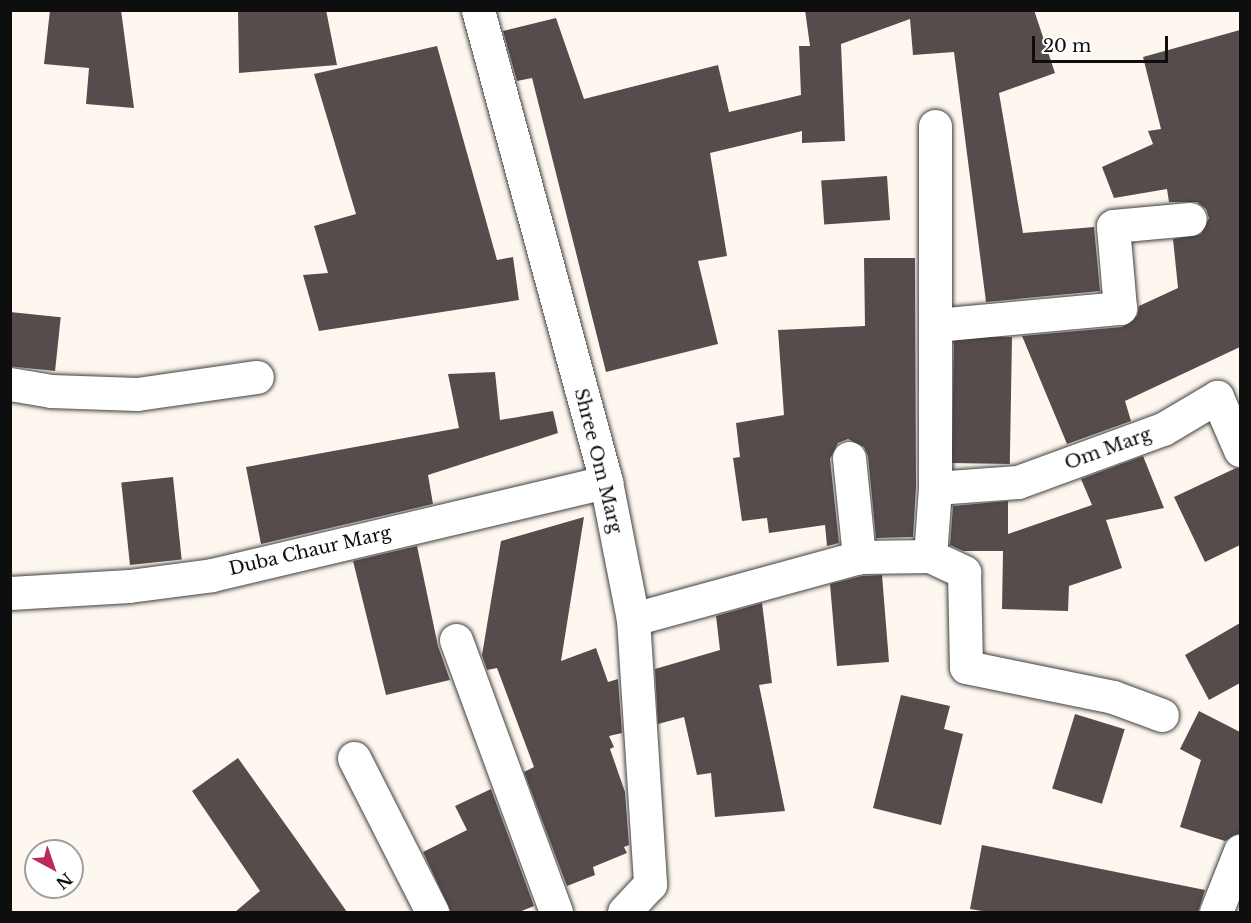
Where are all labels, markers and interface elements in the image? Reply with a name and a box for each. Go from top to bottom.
scale bar [1035,24,1172,62]
text: 20 m [1043,35,1091,57]
street label: Shree Om Marg [570,386,626,536]
street label: Om Marg [1062,423,1154,475]
street label: Duba Chaur Marg [226,522,394,580]
north arrow [24,839,84,899]
text: N [52,869,76,894]

